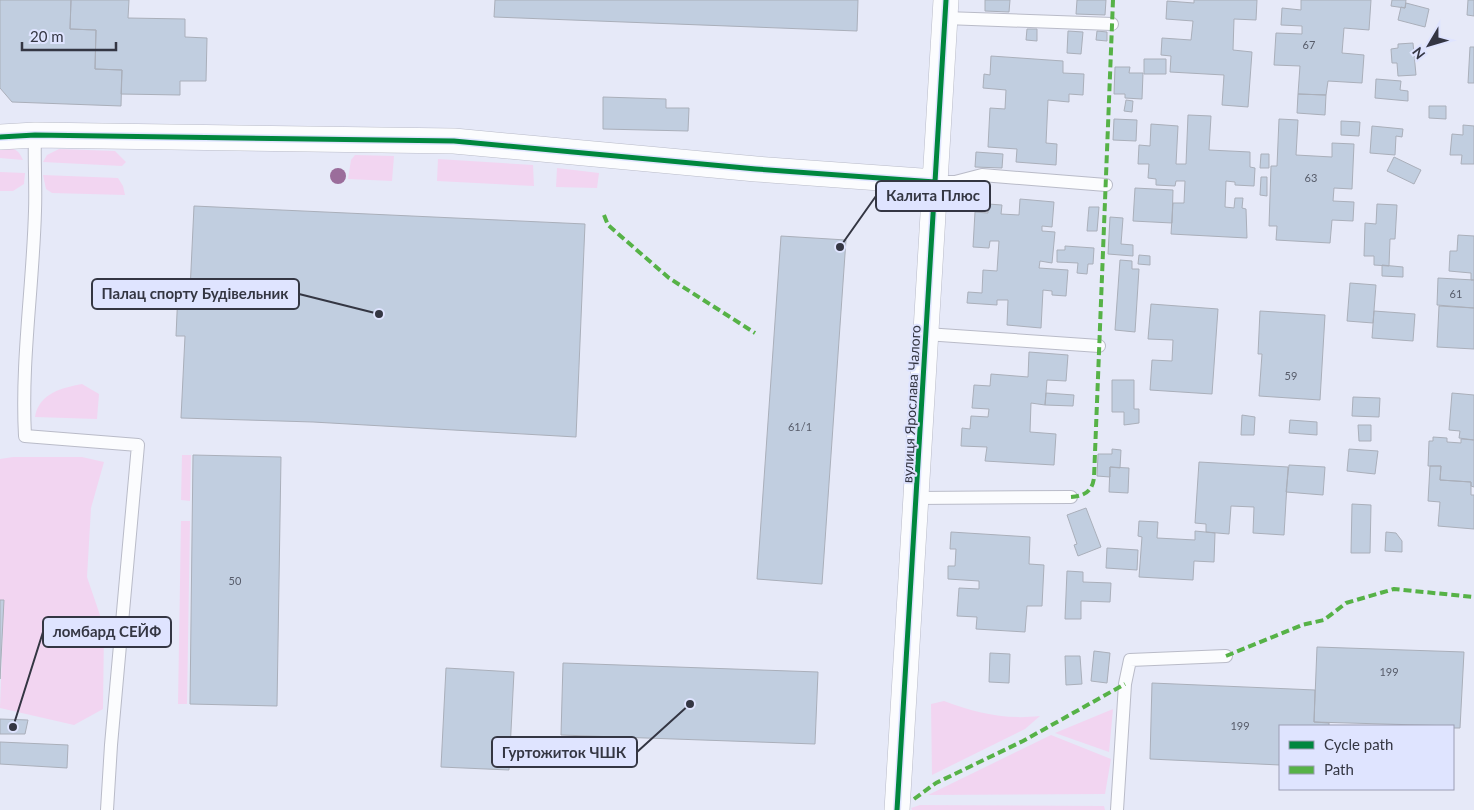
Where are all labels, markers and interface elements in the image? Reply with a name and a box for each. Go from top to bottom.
scale bar [22,20,116,52]
north arrow [1404,20,1454,70]
text: 20 m [30,27,64,45]
house number: 67 [1303,38,1315,51]
text: N [1408,44,1428,63]
house number: 63 [1305,171,1317,184]
callout: Калита Плюс [876,181,990,211]
text: Калита Плюс [886,186,980,204]
callout: Палац спорту Будівельник [92,279,299,309]
text: Палац спорту Будівельник [102,284,289,302]
house number: 61 [1450,287,1462,300]
street label: вулиця Ярослава Чалого [898,324,924,484]
house number: 59 [1285,369,1297,382]
house number: 61/1 [788,420,812,433]
house number: 50 [229,574,242,587]
callout: ломбард СЕЙФ [43,617,171,647]
text: ломбард СЕЙФ [53,622,161,640]
house number: 199 [1379,665,1399,678]
house number: 199 [1230,719,1250,732]
legend [1279,725,1454,790]
text: Cycle path [1324,735,1393,753]
callout: Гуртожиток ЧШК [492,737,637,767]
text: Гуртожиток ЧШК [502,743,627,761]
text: Path [1324,760,1354,778]

